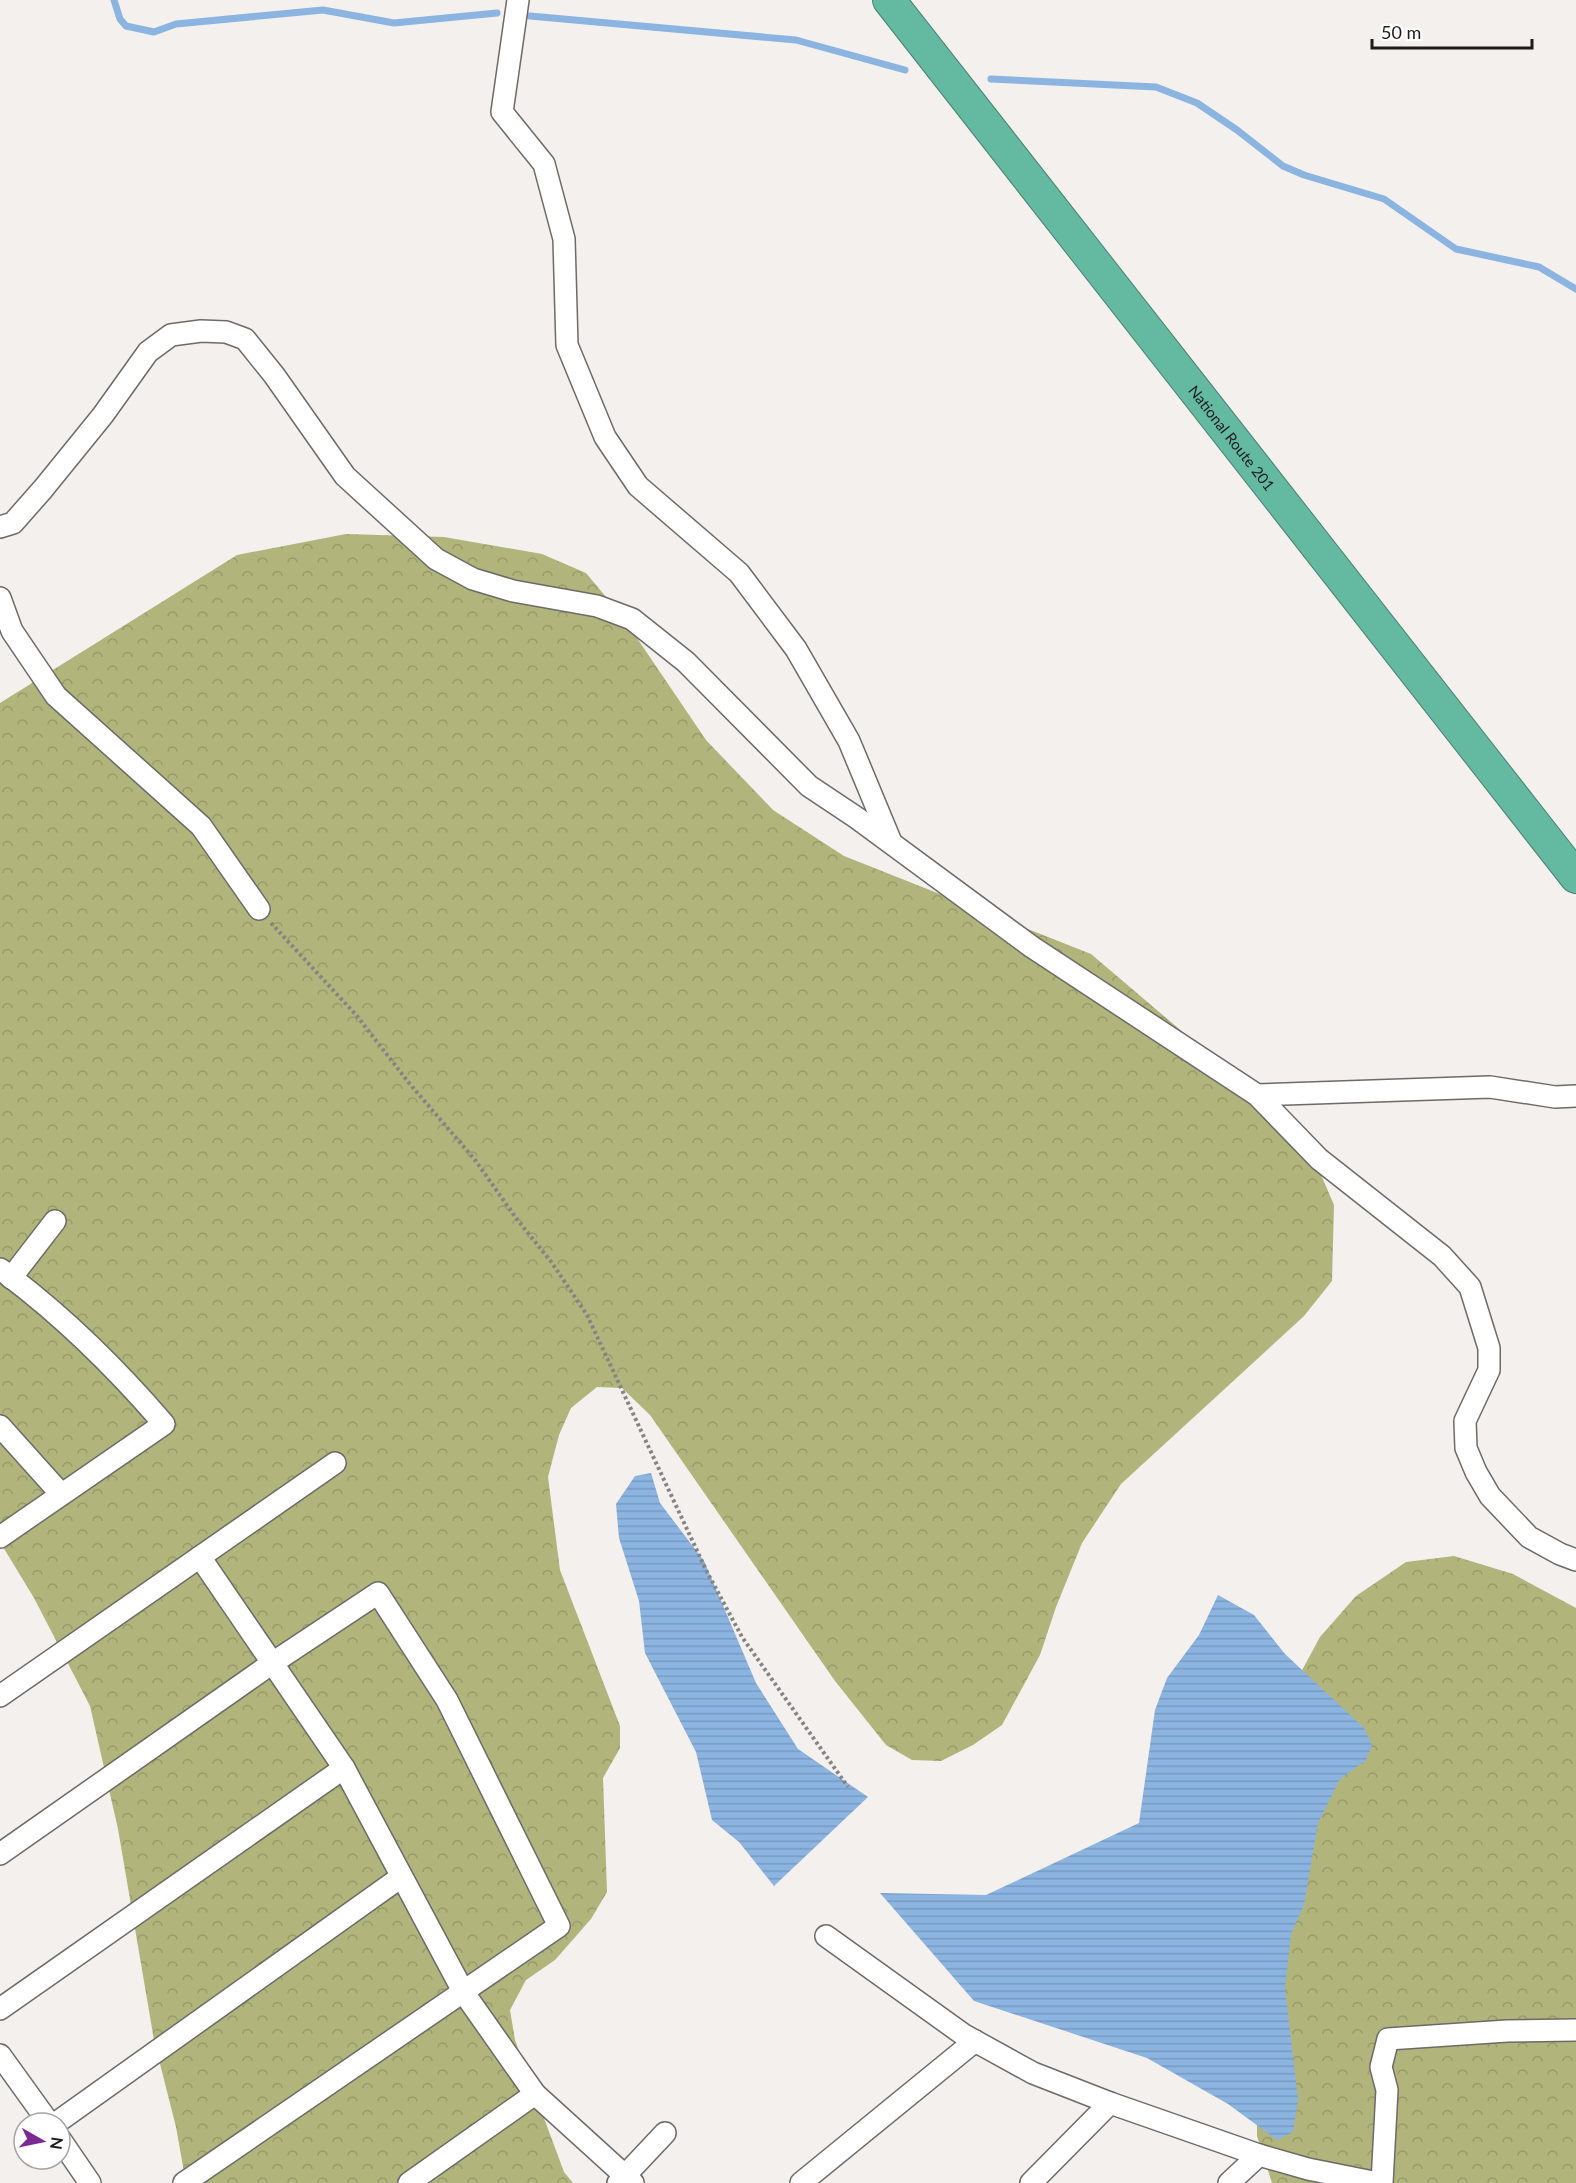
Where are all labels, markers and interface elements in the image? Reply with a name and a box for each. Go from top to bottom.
scale bar [1372,12,1532,50]
text: 50 m [1381,21,1421,43]
street label: National Route 201 [1185,382,1279,494]
north arrow [12,2111,72,2171]
text: N [47,2136,68,2151]

